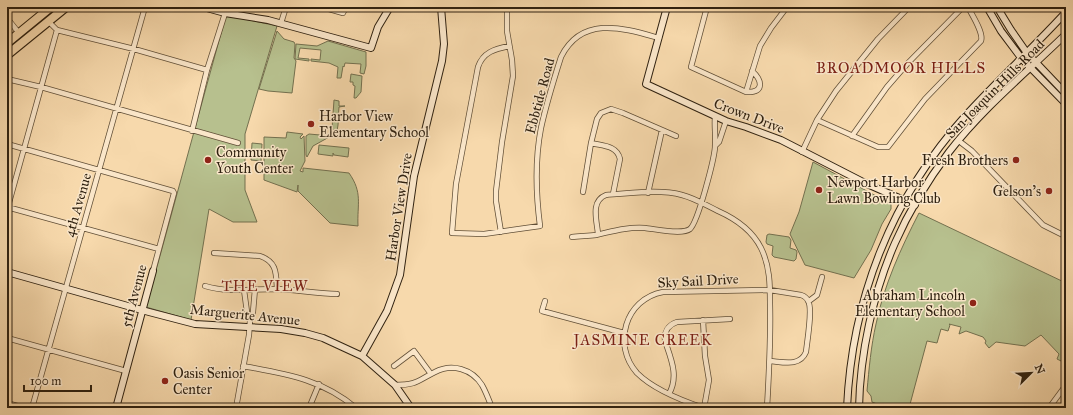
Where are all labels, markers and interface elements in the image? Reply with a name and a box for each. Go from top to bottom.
street label: San Joaquin Hills Road [942,36,1049,143]
street label: Ebbtide Road [522,56,558,136]
district label: BROADMOOR HILLS [816,59,986,77]
street label: Crown Drive [711,95,787,137]
place label: Harbor View Elementary School [319,108,429,141]
marker: Harbor View Elementary School [306,119,316,129]
place label: Community Youth Center [216,144,294,177]
street label: Harbor View Drive [382,152,416,262]
place label: Fresh Brothers [922,152,1008,169]
marker: Community Youth Center [203,155,213,165]
marker: Fresh Brothers [1011,155,1021,165]
street label: 4th Avenue [61,171,95,239]
place label: Newport Harbor Lawn Bowling Club [827,174,941,207]
place label: Gelson's [993,183,1041,200]
marker: Newport Harbor Lawn Bowling Club [814,185,824,195]
marker: Gelson's [1044,186,1054,196]
street label: 5th Avenue [117,263,151,329]
street label: Sky Sail Drive [657,270,739,292]
district label: THE VIEW [222,277,308,295]
place label: Abraham Lincoln Elementary School [855,287,965,320]
marker: Abraham Lincoln Elementary School [968,298,978,308]
street label: Marguerite Avenue [189,301,301,329]
district label: JASMINE CREEK [571,331,713,350]
north arrow [1011,353,1051,393]
text: N [1032,362,1048,377]
place label: Oasis Senior Center [173,365,245,398]
scale bar [24,367,91,393]
text: 100 m [30,374,61,388]
marker: Oasis Senior Center [160,376,170,386]

